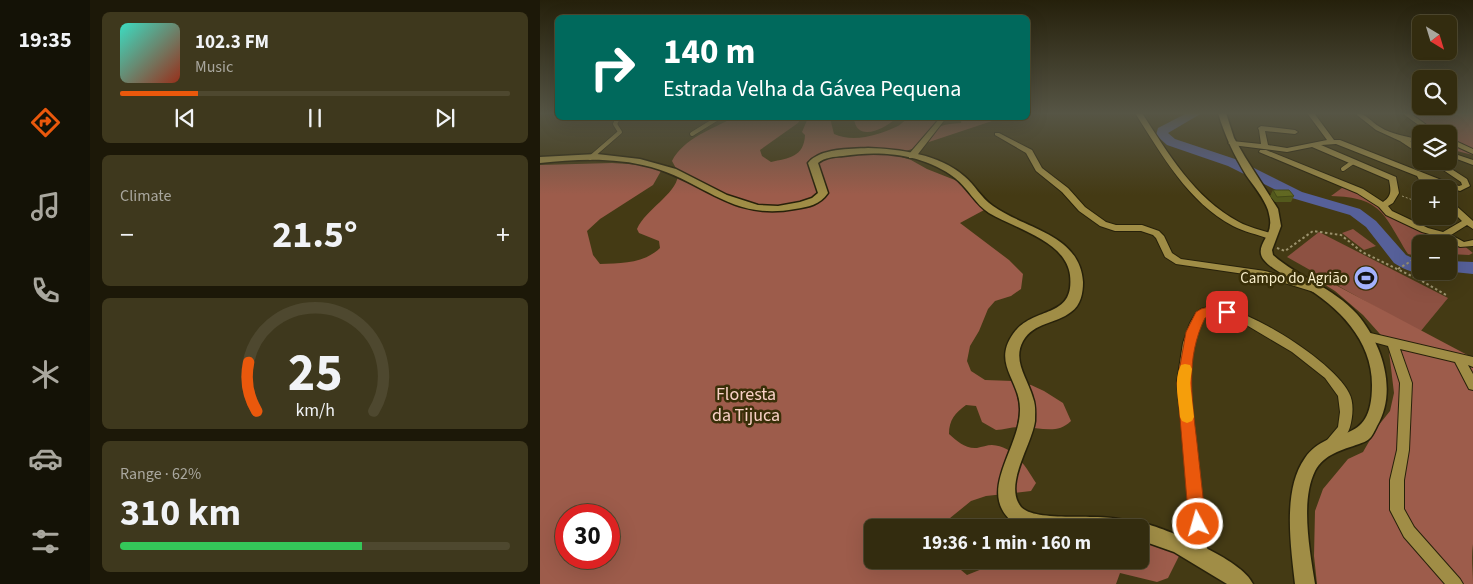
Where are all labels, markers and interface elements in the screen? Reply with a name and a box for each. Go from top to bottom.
north arrow [1412,15,1458,60]
map controls [1412,15,1457,280]
text: 19:35 [18,24,72,56]
text: 140 m [663,27,755,77]
text: 102.3 FM [195,29,269,56]
icon: right [580,35,645,100]
text: Music [195,56,233,78]
button: search [1412,70,1457,115]
text: Estrada Velha da Gávea Pequena [663,73,961,105]
icon: previous [171,104,199,132]
icon: pause [301,104,329,132]
icon: next [431,104,459,132]
icon: directions [28,105,63,140]
button: layers [1412,125,1457,170]
button: + [1412,180,1457,225]
text: Climate [120,185,171,207]
icon: music [28,189,63,224]
text: 21.5° [272,208,358,262]
text: − [120,215,134,255]
text: + [496,215,510,255]
button: − [1412,235,1457,280]
sports icon: Campo do Agrião [1353,265,1379,291]
place label: Campo do Agrião [1240,268,1348,289]
icon: phone [28,273,63,308]
pin [1206,291,1248,333]
icon: arrive [1213,298,1241,326]
text: 25 [288,337,342,411]
icon: climate [28,357,63,392]
park label: Floresta da Tijuca [712,382,780,428]
text: km/h [295,398,335,423]
icon: car [28,441,63,476]
text: Range · 62% [120,463,201,485]
text: 310 km [120,486,241,540]
position arrow [1171,497,1223,549]
speed limit sign: 30 [555,504,620,569]
icon: filters [28,524,63,559]
text: 19:36 · 1 min · 160 m [922,530,1091,557]

